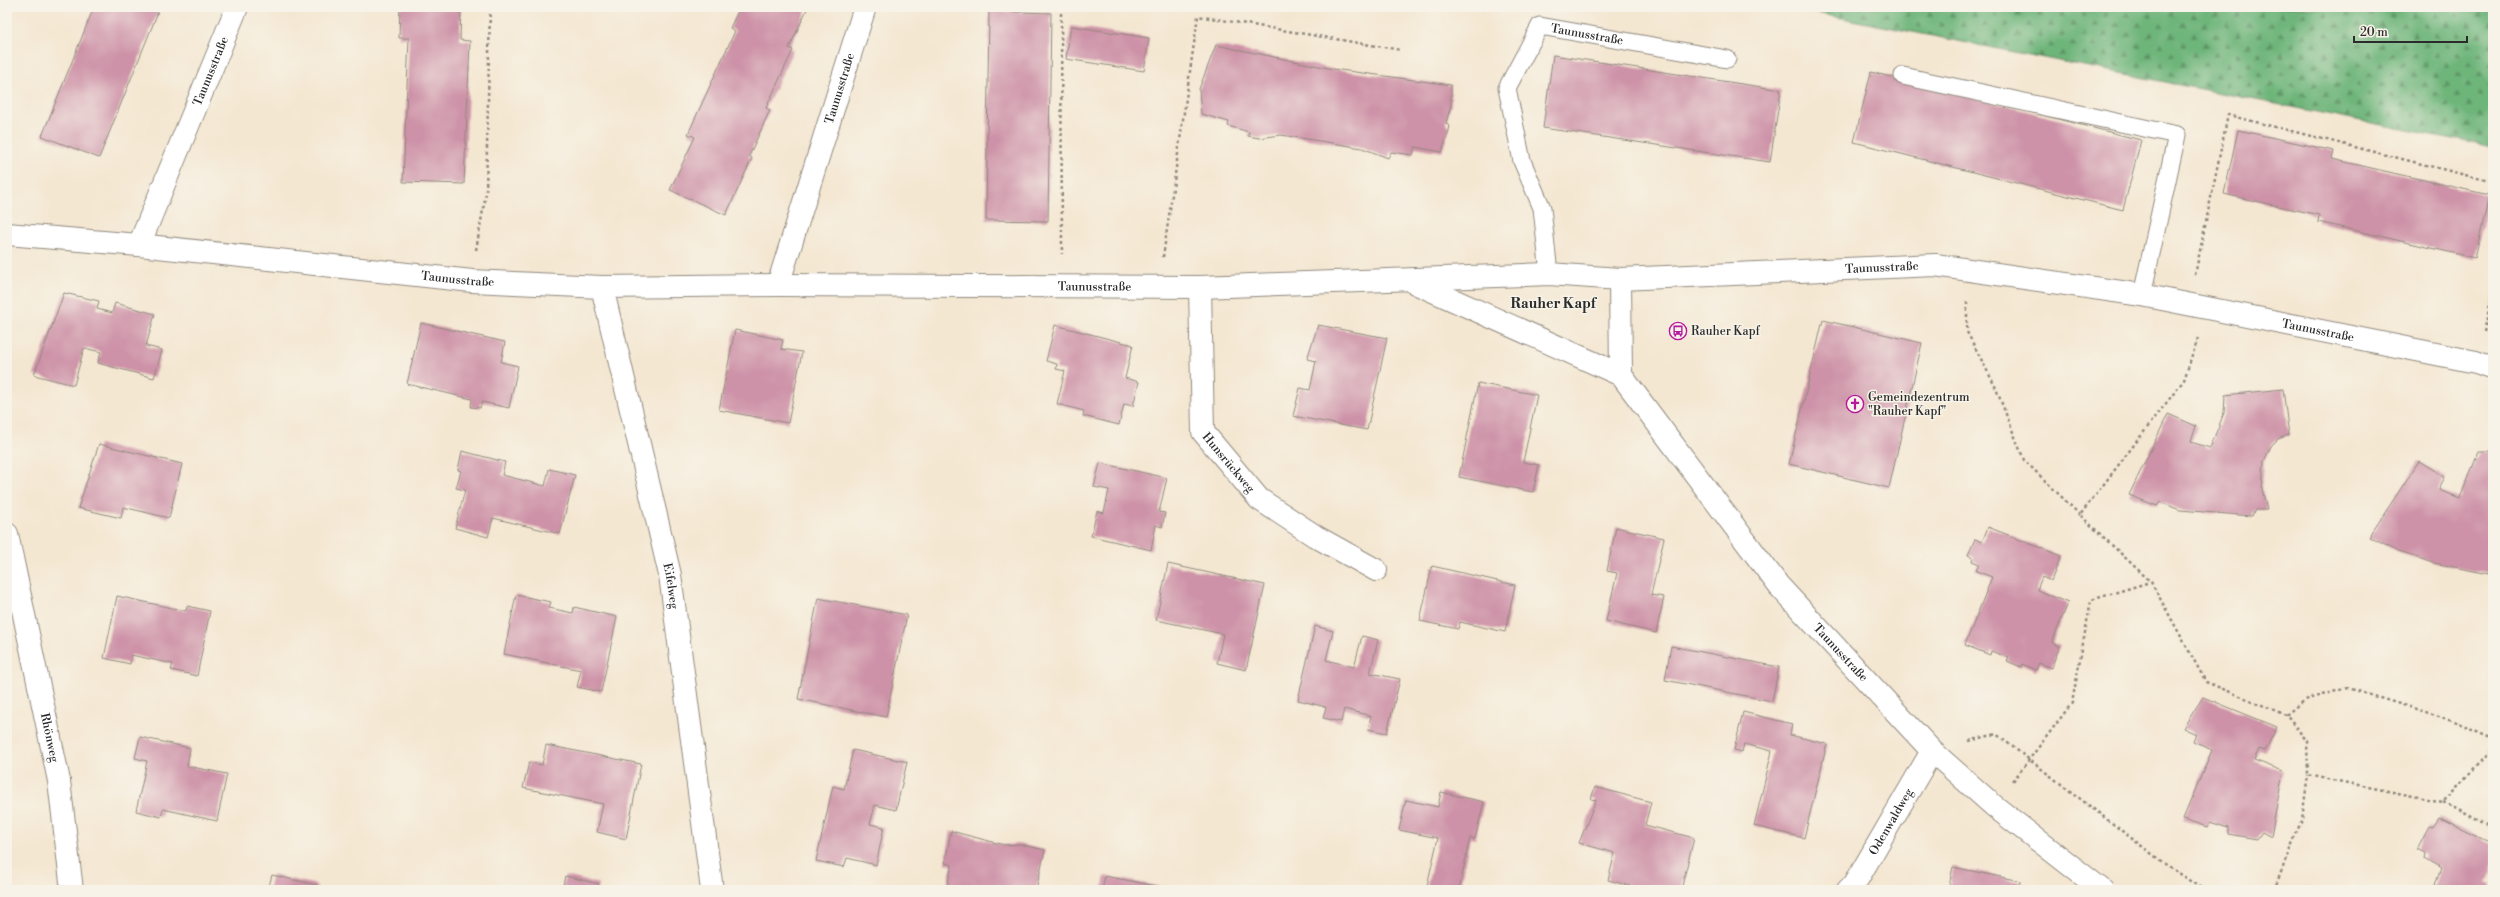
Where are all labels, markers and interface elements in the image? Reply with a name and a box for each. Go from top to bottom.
scale bar [2354,18,2467,44]
street label: Taunusstraße [1549,21,1625,49]
text: 20 m [2360,25,2388,40]
street label: Taunusstraße [190,34,232,108]
street label: Taunusstraße [822,51,858,126]
street label: Taunusstraße [1845,259,1919,277]
street label: Taunusstraße [420,269,495,290]
street label: Taunusstraße [1058,279,1131,295]
district label: Rauher Kapf [1510,295,1598,313]
street label: Taunusstraße [2280,316,2355,345]
bus stop icon: Rauher Kapf [1668,321,1688,341]
place label: Rauher Kapf [1691,324,1760,339]
place label: Gemeindezentrum "Rauher Kapf" [1868,390,1970,419]
church icon: Gemeindezentrum "Rauher Kapf" [1845,394,1865,414]
street label: Hunsrückweg [1199,430,1258,497]
street label: Eifelweg [659,562,682,611]
street label: Taunusstraße [1810,621,1871,685]
street label: Rhönweg [37,712,62,764]
street label: Odenwaldweg [1866,785,1917,858]

